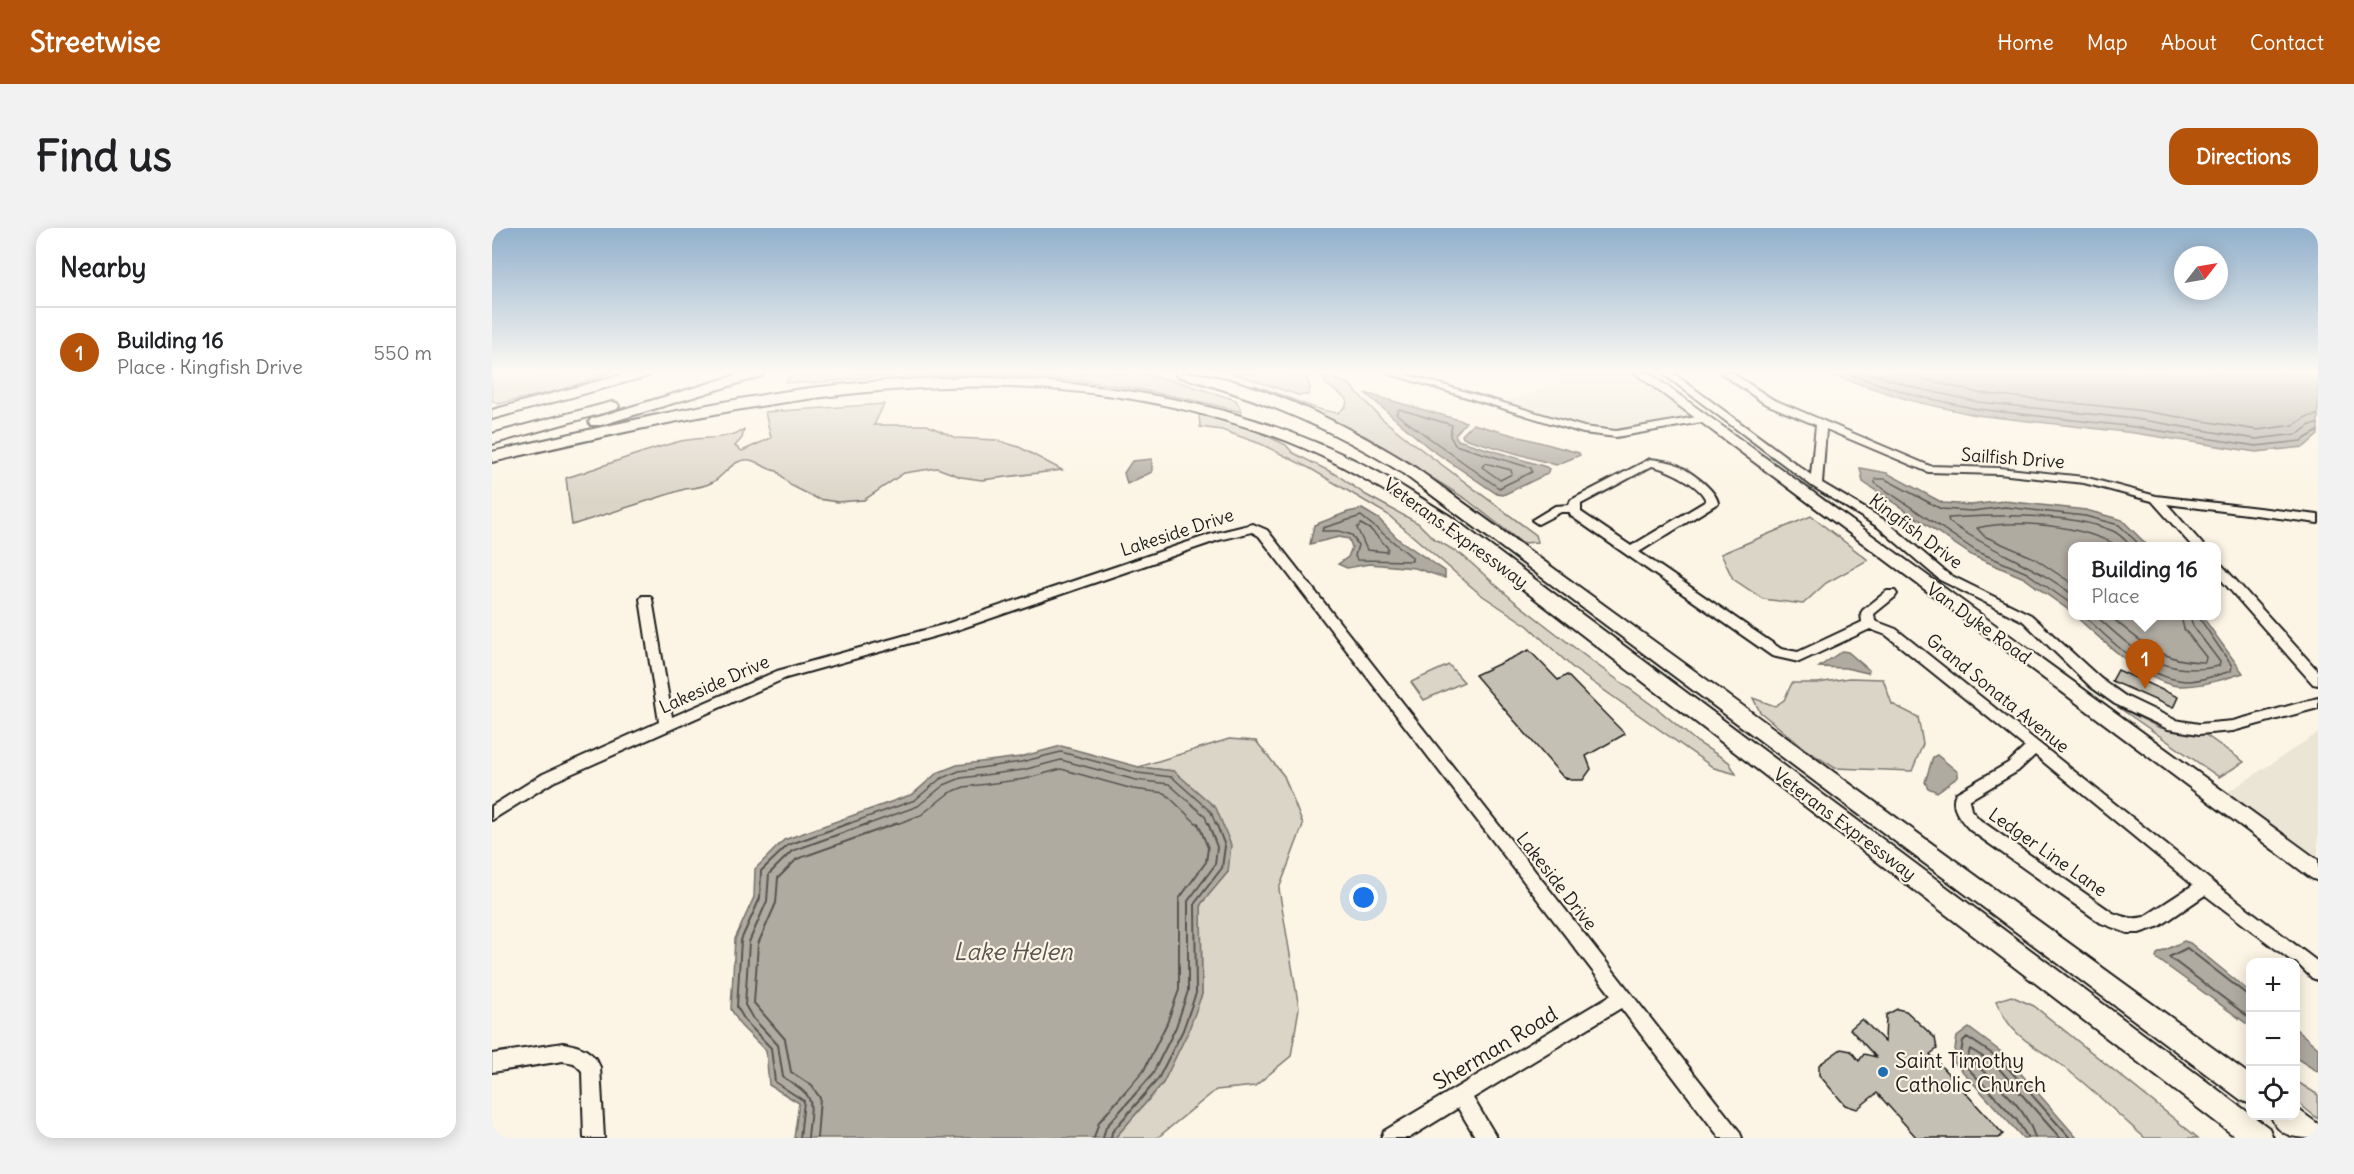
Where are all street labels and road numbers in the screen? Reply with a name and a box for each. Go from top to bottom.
street label: Sailfish Drive [1960,443,2066,473]
street label: Veterans Expressway [1379,473,1533,593]
street label: Kingfish Drive [1865,488,1967,574]
street label: Lakeside Drive [1117,503,1237,561]
street label: Van Dyke Road [1922,577,2036,669]
street label: Grand Sonata Avenue [1922,628,2074,758]
street label: Lakeside Drive [655,650,773,718]
street label: Veterans Expressway [1769,763,1921,885]
street label: Ledger Line Lane [1984,803,2112,901]
street label: Lakeside Drive [1512,827,1602,935]
street label: Sherman Road [1428,1000,1562,1096]

